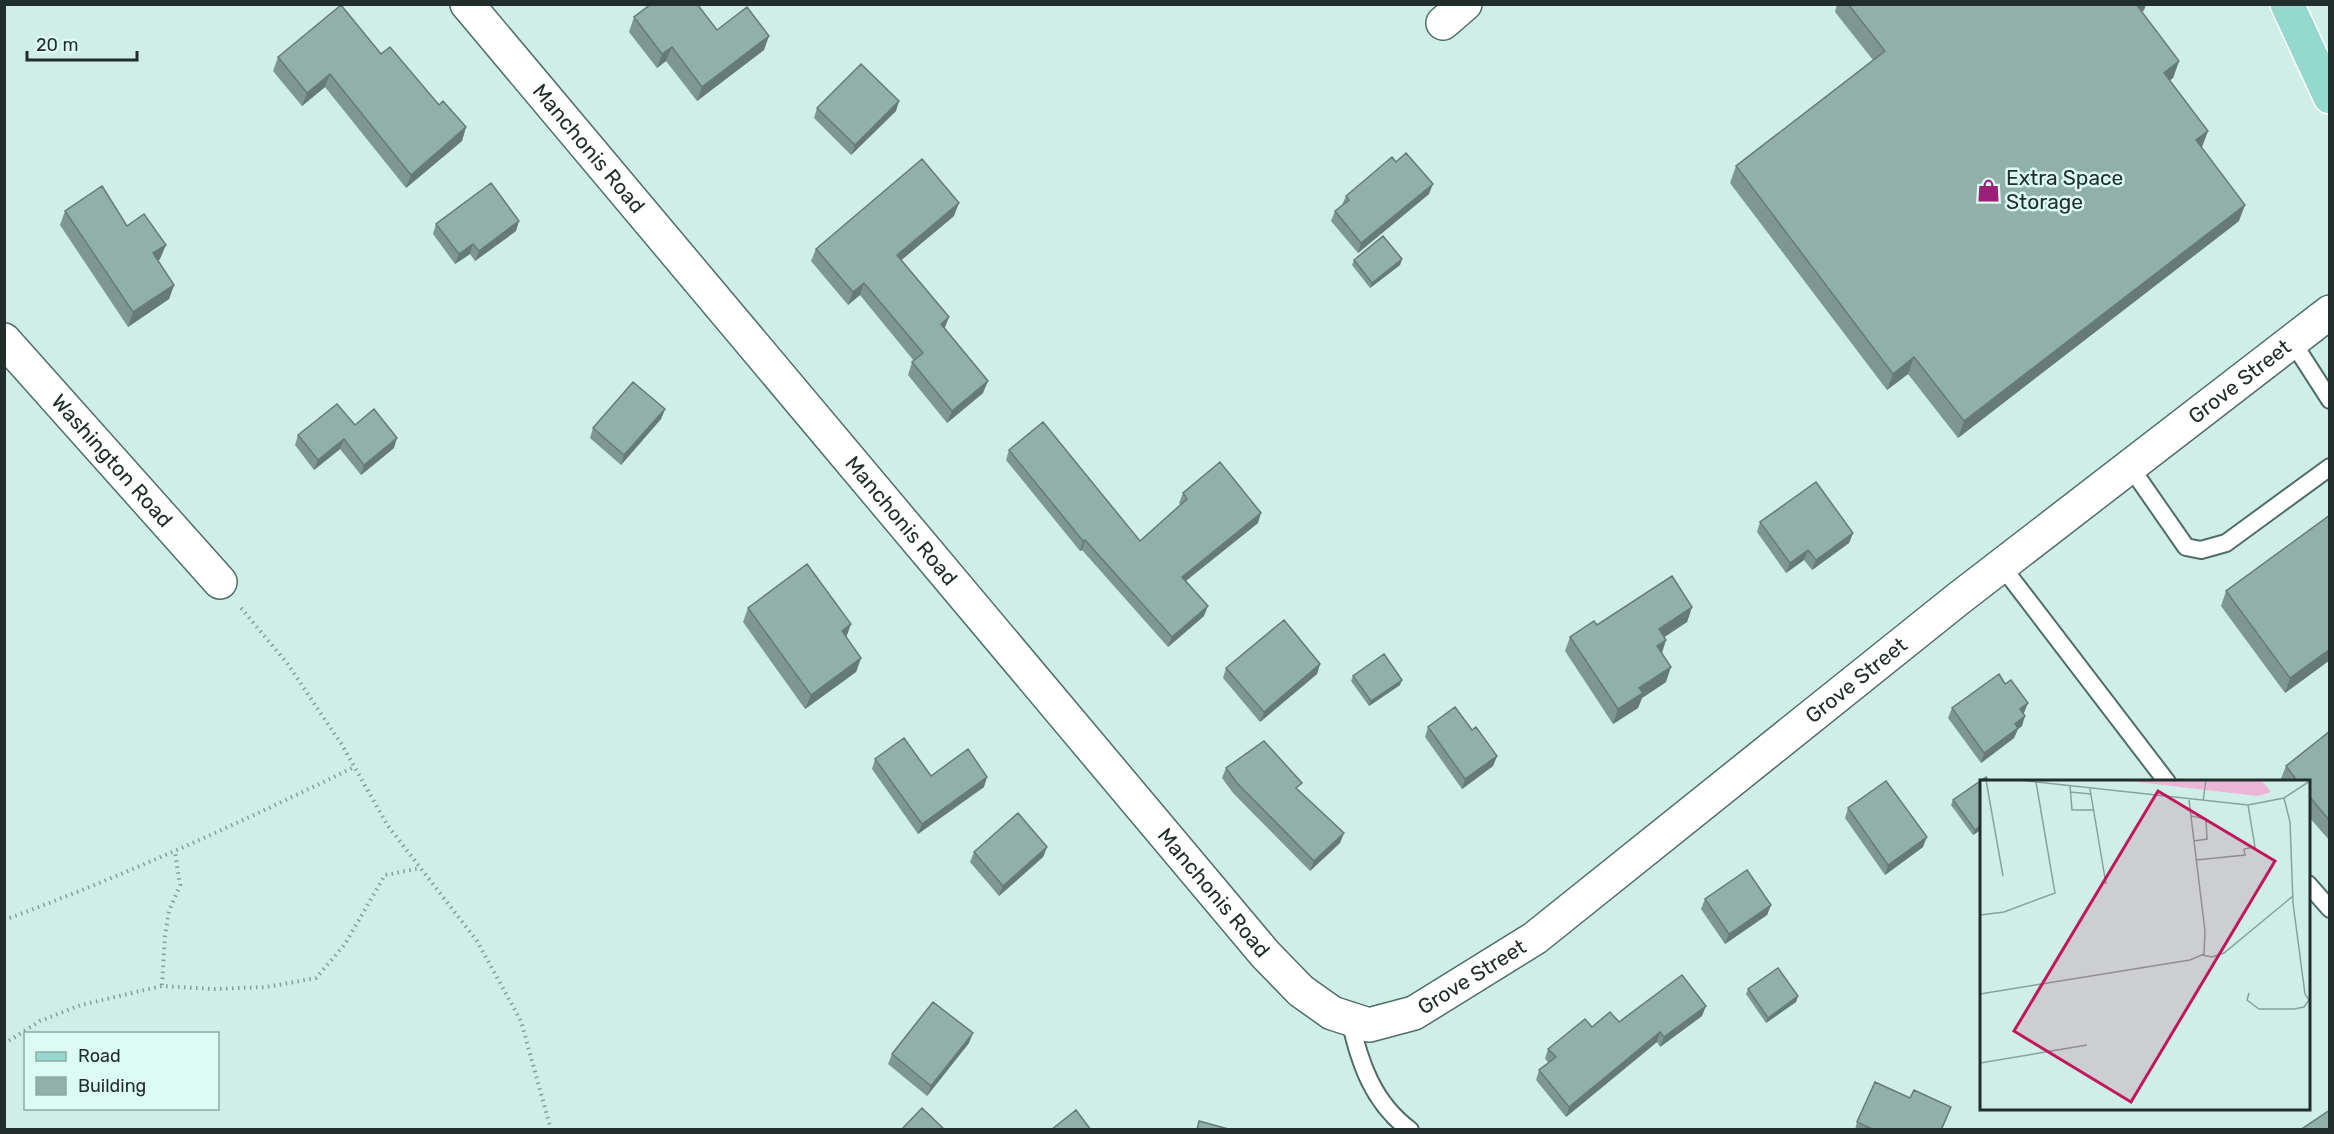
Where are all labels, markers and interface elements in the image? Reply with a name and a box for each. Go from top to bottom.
scale bar [27,24,136,62]
text: 20 m [36,34,78,56]
street label: Manchonis Road [528,79,650,218]
place label: Extra Space Storage [2006,165,2123,214]
shop icon: Extra Space Storage [1975,177,2001,203]
street label: Grove Street [2183,334,2296,429]
street label: Washington Road [46,389,178,532]
street label: Manchonis Road [840,451,963,590]
street label: Grove Street [1800,632,1912,728]
inset map [1980,780,2310,1110]
street label: Manchonis Road [1153,823,1275,962]
street label: Grove Street [1413,934,1530,1020]
legend [24,1032,219,1110]
text: Road [78,1045,121,1067]
text: Building [78,1075,146,1097]

